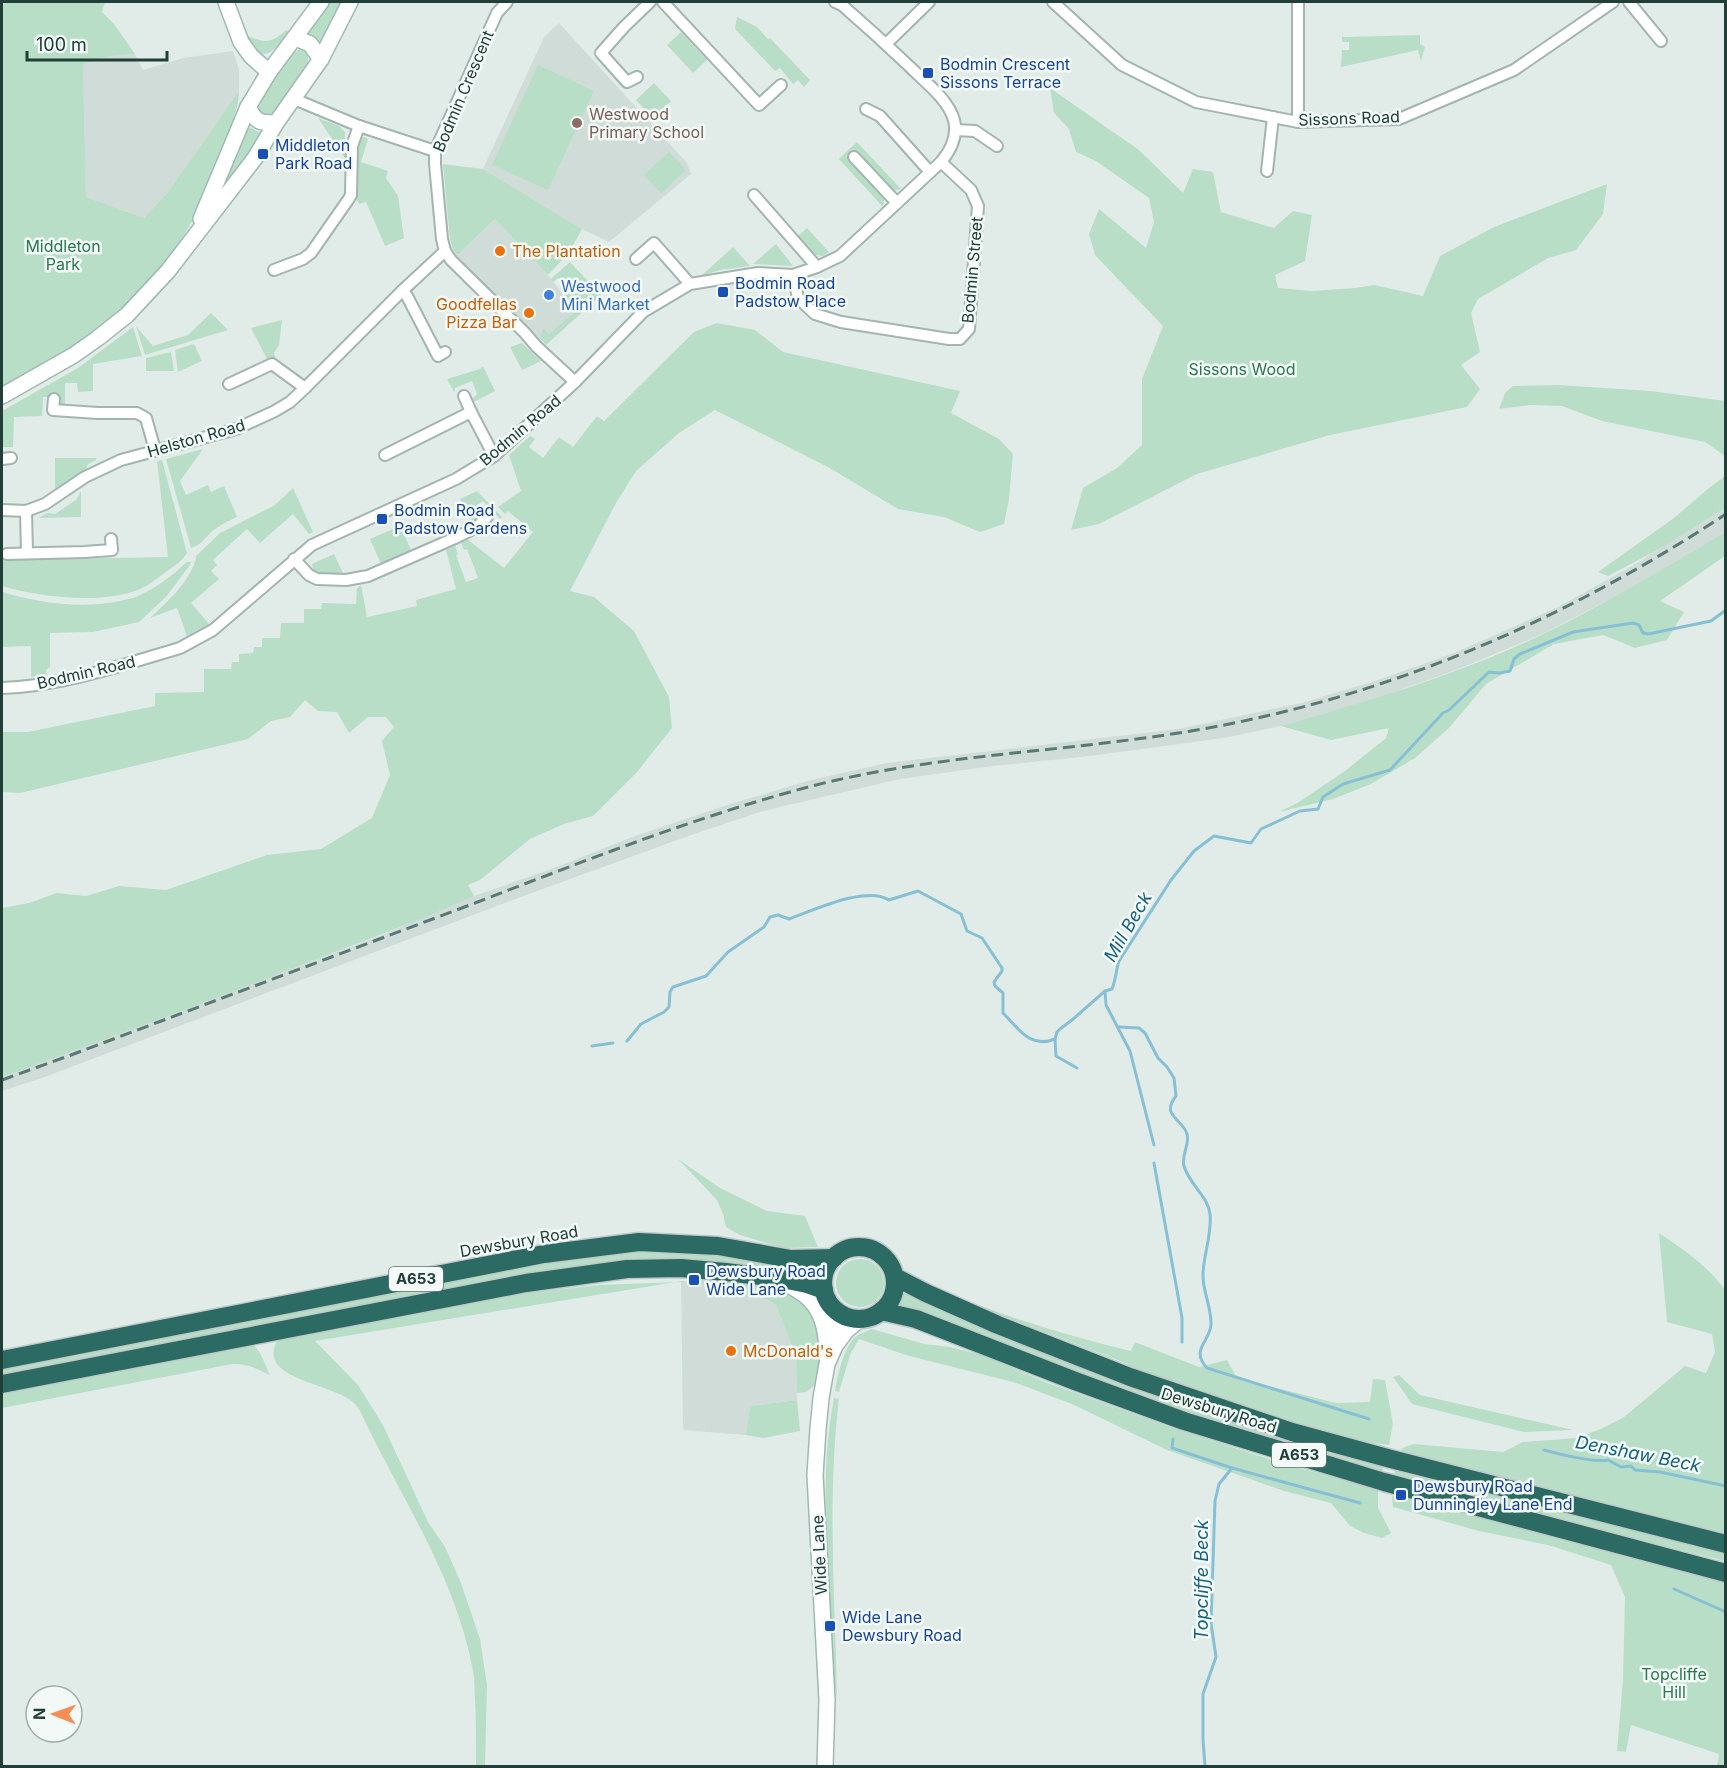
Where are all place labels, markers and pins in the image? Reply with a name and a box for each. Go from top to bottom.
place label: Bodmin Crescent Sissons Terrace [940,54,1070,92]
marker: Bodmin Crescent Sissons Terrace [921,66,935,80]
place label: Westwood Primary School [589,104,704,142]
marker: Westwood Primary School [570,116,584,130]
place label: Middleton Park Road [275,135,352,173]
marker: Middleton Park Road [256,147,270,161]
place label: The Plantation [512,241,621,261]
marker: The Plantation [493,244,507,258]
place label: Bodmin Road Padstow Place [735,273,846,311]
place label: Westwood Mini Market [561,276,650,314]
marker: Bodmin Road Padstow Place [716,285,730,299]
marker: Westwood Mini Market [542,288,556,302]
place label: Goodfellas Pizza Bar [436,294,517,332]
marker: Goodfellas Pizza Bar [522,306,536,320]
place label: Bodmin Road Padstow Gardens [394,500,527,538]
marker: Bodmin Road Padstow Gardens [375,512,389,526]
place label: Dewsbury Road Wide Lane [706,1261,826,1299]
marker: Dewsbury Road Wide Lane [687,1273,701,1287]
place label: McDonald's [743,1341,833,1361]
marker: McDonald's [724,1344,738,1358]
place label: Dewsbury Road Dunningley Lane End [1413,1476,1573,1514]
marker: Dewsbury Road Dunningley Lane End [1394,1488,1408,1502]
place label: Wide Lane Dewsbury Road [842,1607,962,1645]
marker: Wide Lane Dewsbury Road [823,1619,837,1633]

